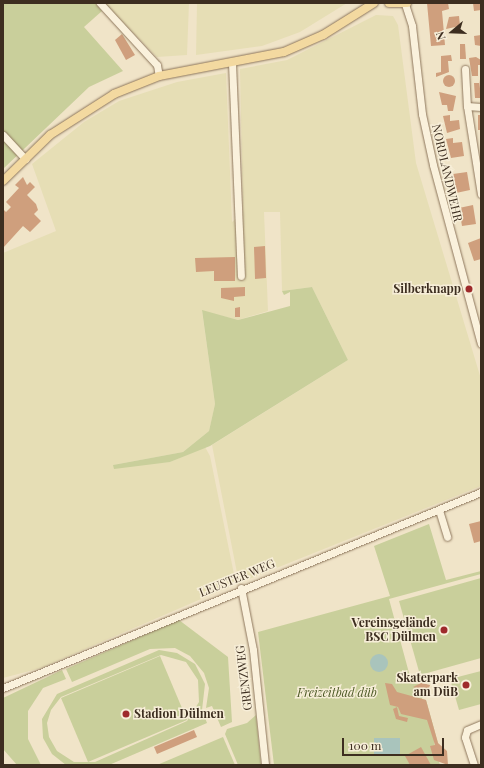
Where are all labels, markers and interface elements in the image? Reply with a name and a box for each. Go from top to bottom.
north arrow [432,12,472,52]
text: N [432,30,449,42]
street label: NORDLANDWEHR [429,123,465,223]
place label: Silberknapp [393,282,461,296]
marker: Silberknapp [464,284,474,294]
street label: LEUSTER WEG [197,556,277,600]
place label: Vereinsgelände BSC Dülmen [352,616,436,644]
marker: Vereinsgelände BSC Dülmen [439,625,449,635]
street label: GRENZWEG [233,645,255,711]
place label: Skaterpark am DüB [396,671,458,699]
marker: Skaterpark am DüB [461,680,471,690]
park label: Freizeitbad düb [297,686,377,700]
place label: Stadion Dülmen [134,707,224,721]
marker: Stadion Dülmen [121,709,131,719]
scale bar [344,730,446,756]
text: 100 m [349,737,381,753]

